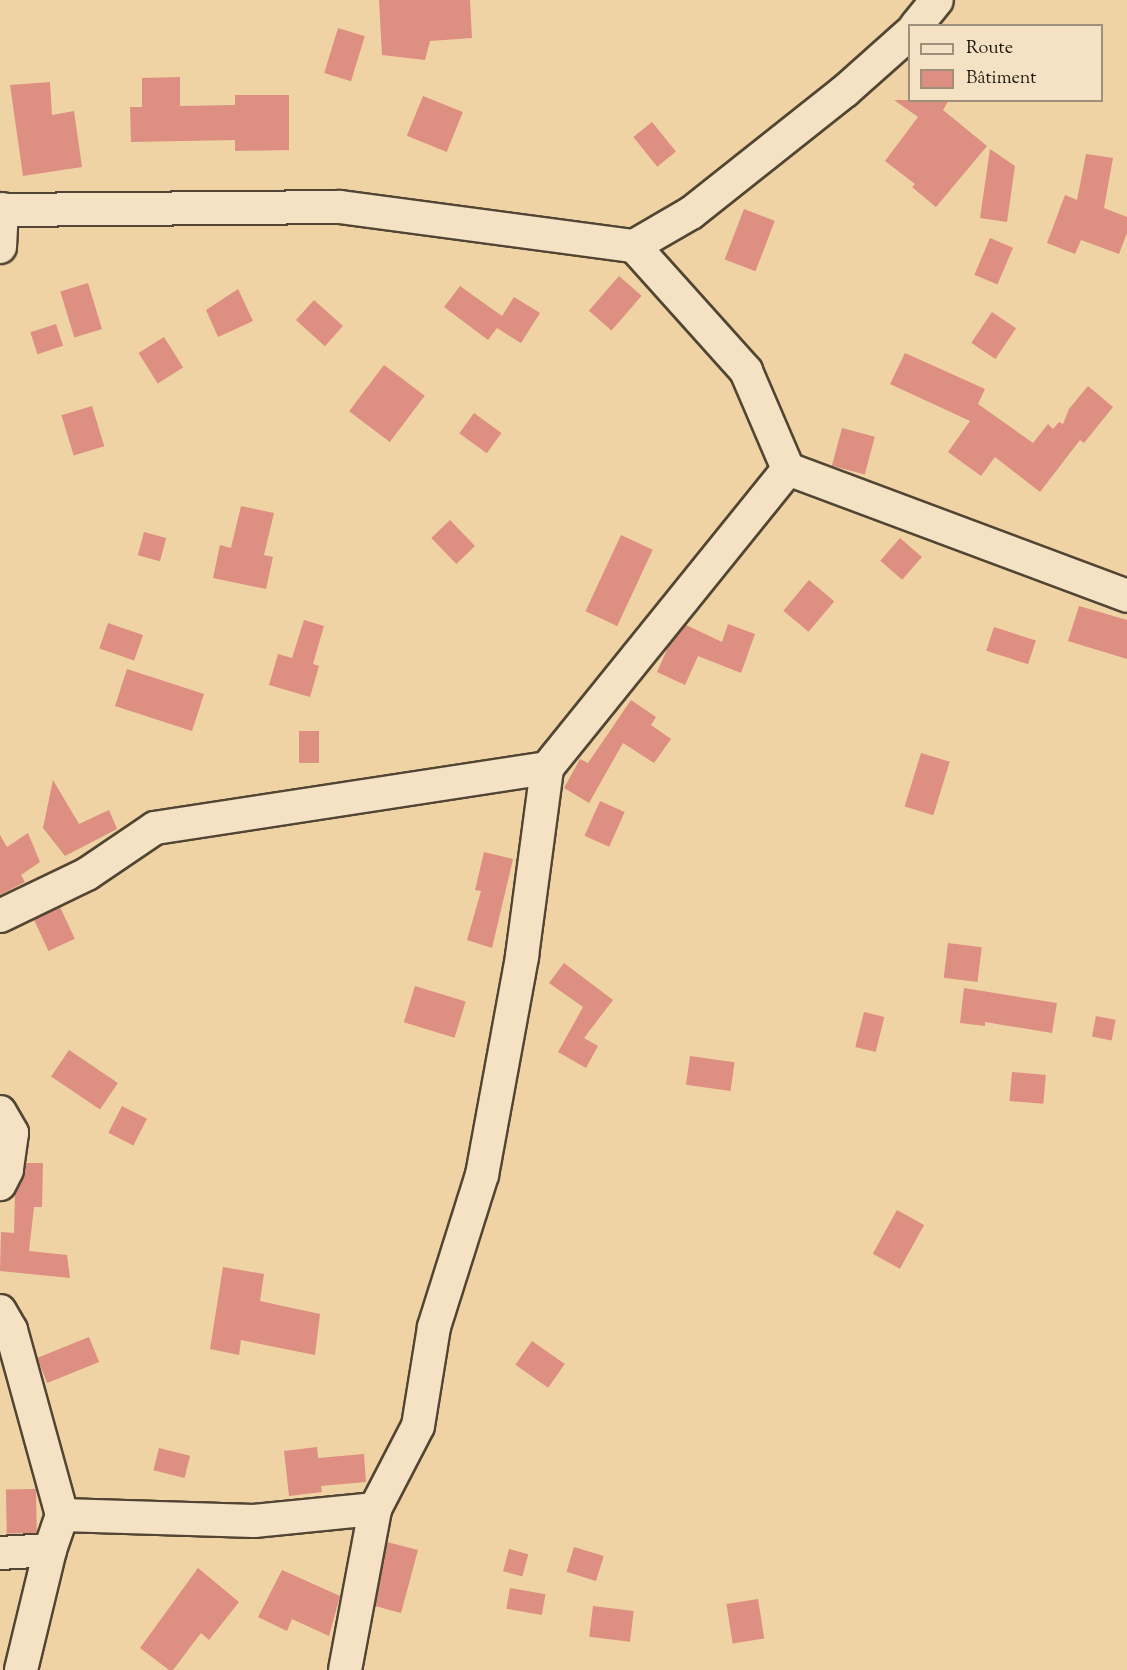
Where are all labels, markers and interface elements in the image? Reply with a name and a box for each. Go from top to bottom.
legend [908,24,1103,102]
text: Route [966,36,1013,62]
text: Bâtiment [966,66,1036,92]

